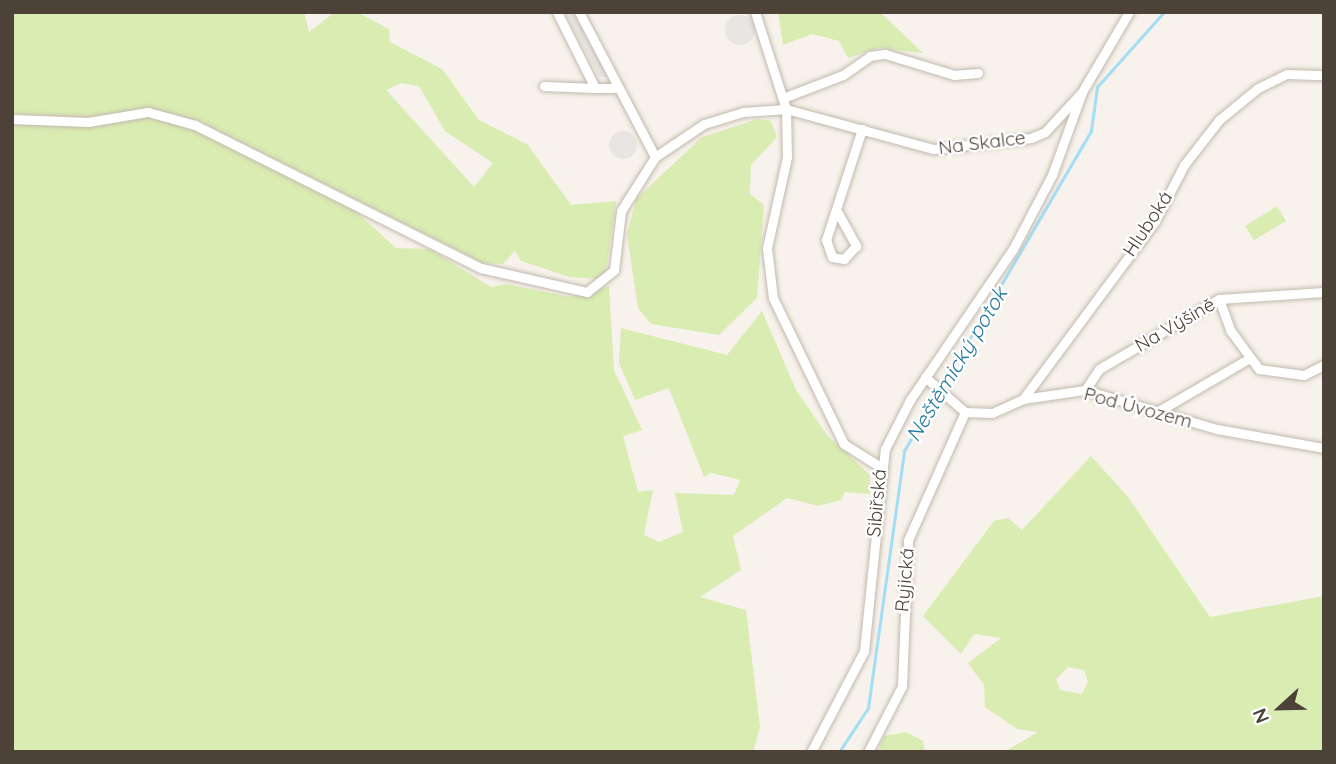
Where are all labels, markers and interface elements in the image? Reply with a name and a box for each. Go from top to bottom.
street label: Na Skalce [937,126,1027,160]
street label: Hluboká [1118,187,1178,261]
water label: Neštěmický potok [900,282,1012,446]
street label: Na Výšině [1131,293,1219,357]
street label: Pod Úvozem [1081,383,1195,433]
street label: Sibiřská [863,468,891,538]
street label: Ryjická [891,547,919,613]
north arrow [1245,673,1315,743]
text: N [1247,705,1274,727]

